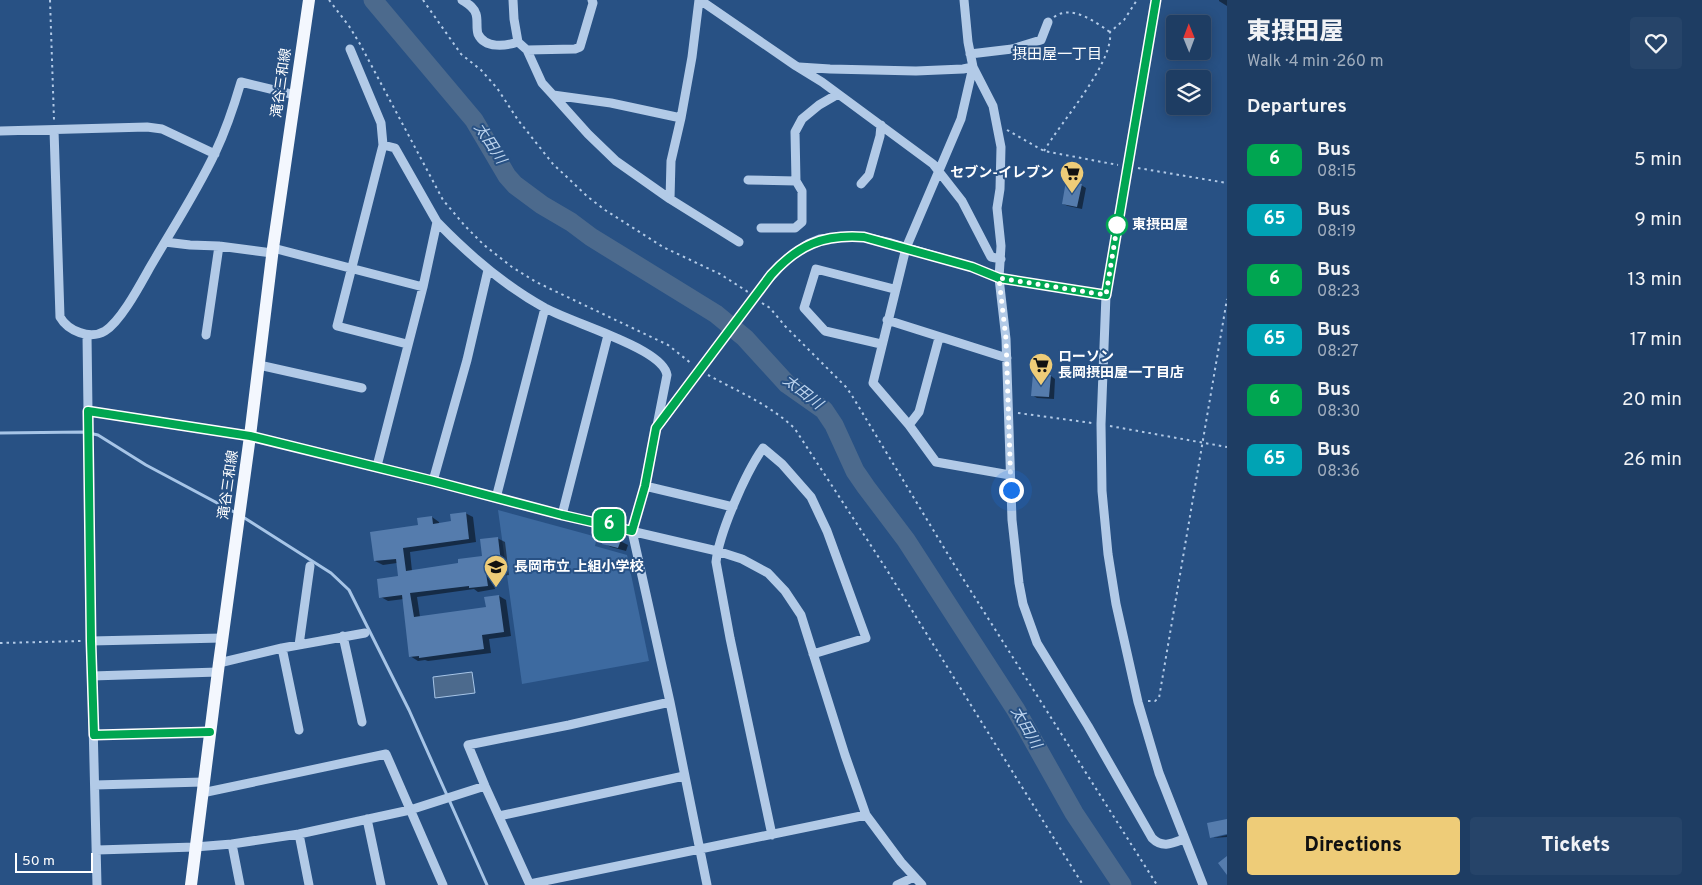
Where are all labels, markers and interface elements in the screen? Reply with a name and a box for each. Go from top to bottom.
north arrow [1166,15,1211,60]
map controls [1166,15,1211,115]
button: heart [1630,17,1682,69]
text: 東摂田屋 [1247,18,1343,48]
district label: 摂田屋一丁目 [1012,46,1102,65]
street label: 滝谷三和線 [269,47,295,119]
text: Walk · 4 min · 260 m [1247,52,1383,72]
button: layers [1166,70,1211,115]
text: Departures [1247,95,1347,119]
water label: 太田川 [469,120,510,170]
text: Bus [1317,138,1351,162]
text: 6 [1269,148,1280,171]
text: 5 min [1634,148,1682,172]
supermarket icon: セブン-イレブン [1059,160,1085,194]
text: 08:15 [1317,162,1357,182]
place label: セブン-イレブン [950,164,1054,182]
text: Bus [1317,198,1351,222]
text: 65 [1263,208,1286,231]
text: 9 min [1635,208,1682,232]
marker: 東摂田屋 [1106,214,1128,236]
place label: 東摂田屋 [1132,217,1188,234]
text: 08:19 [1317,222,1356,242]
text: Bus [1317,258,1351,282]
text: 6 [1269,268,1280,291]
text: 13 min [1627,268,1682,292]
text: 08:23 [1317,282,1360,302]
text: Bus [1317,318,1351,342]
text: 65 [1263,328,1286,351]
text: 17 min [1630,328,1682,352]
text: 08:27 [1317,342,1359,362]
place label: ローソン 長岡摂田屋一丁目店 [1058,349,1184,382]
supermarket icon: ローソン 長岡摂田屋一丁目店 [1028,352,1054,386]
water label: 太田川 [778,372,827,416]
text: Bus [1317,378,1351,402]
text: 6 [1269,388,1280,411]
text: 20 min [1622,388,1682,412]
text: 08:30 [1317,402,1360,422]
text: Bus [1317,438,1351,462]
text: 65 [1263,448,1286,471]
text: 26 min [1623,448,1682,472]
street label: 滝谷三和線 [216,449,242,521]
text: 08:36 [1317,462,1360,482]
your location [999,478,1024,503]
line badge: 6 [593,509,625,541]
text: 6 [603,513,615,536]
school or university icon: 長岡市立 上組小学校 [483,554,509,588]
place label: 長岡市立 上組小学校 [514,559,644,576]
water label: 太田川 [1006,704,1045,754]
button: Directions [1247,817,1460,875]
button: Tickets [1470,817,1682,875]
scale bar [15,850,92,873]
text: 50 m [22,853,55,870]

